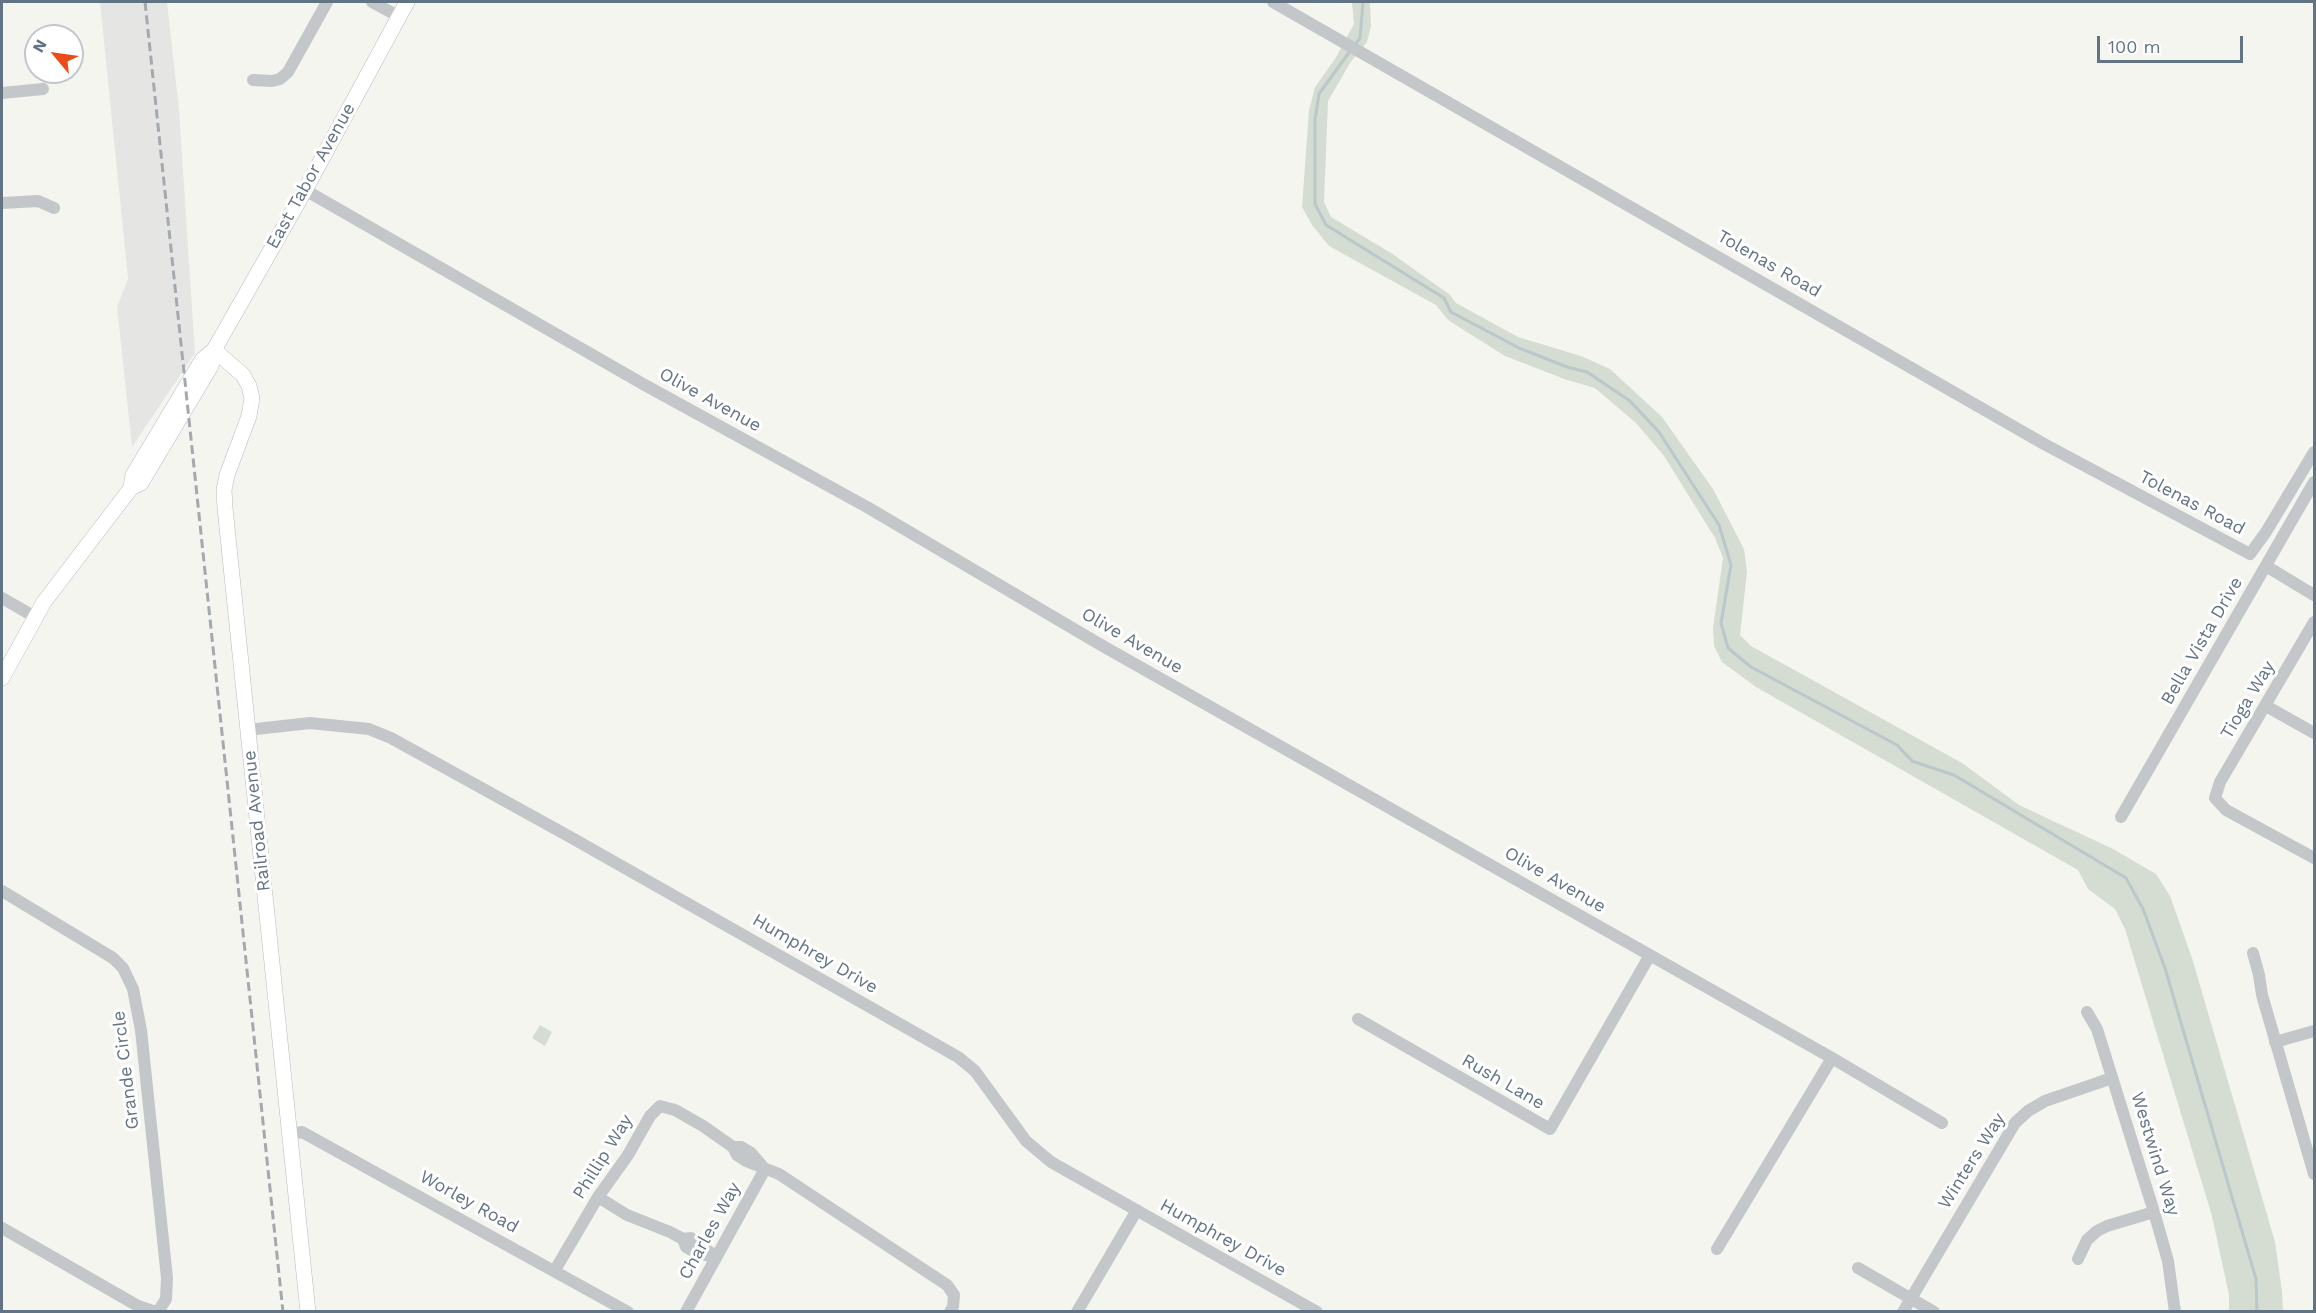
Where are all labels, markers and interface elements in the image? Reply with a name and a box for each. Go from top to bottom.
north arrow [24,24,84,84]
scale bar [2100,24,2246,62]
text: N [28,36,51,56]
text: 100 m [2108,36,2161,57]
street label: East Tabor Avenue [262,99,360,253]
street label: Tolenas Road [1713,226,1825,302]
street label: Olive Avenue [655,363,765,437]
street label: Tolenas Road [2136,466,2248,540]
street label: Bella Vista Drive [2157,573,2247,709]
street label: Olive Avenue [1078,603,1186,679]
street label: Tioga Way [2216,657,2280,743]
street label: Railroad Avenue [239,749,275,893]
street label: Olive Avenue [1501,842,1609,918]
street label: Humphrey Drive [749,909,881,999]
street label: Grande Circle [108,1009,144,1131]
street label: Rush Lane [1458,1050,1548,1114]
street label: Westwind Way [2126,1090,2184,1218]
street label: Winters Way [1934,1109,2010,1213]
street label: Phillip Way [568,1111,638,1203]
street label: Worley Road [416,1166,522,1238]
street label: Charles Way [674,1179,746,1283]
street label: Humphrey Drive [1156,1194,1290,1282]

